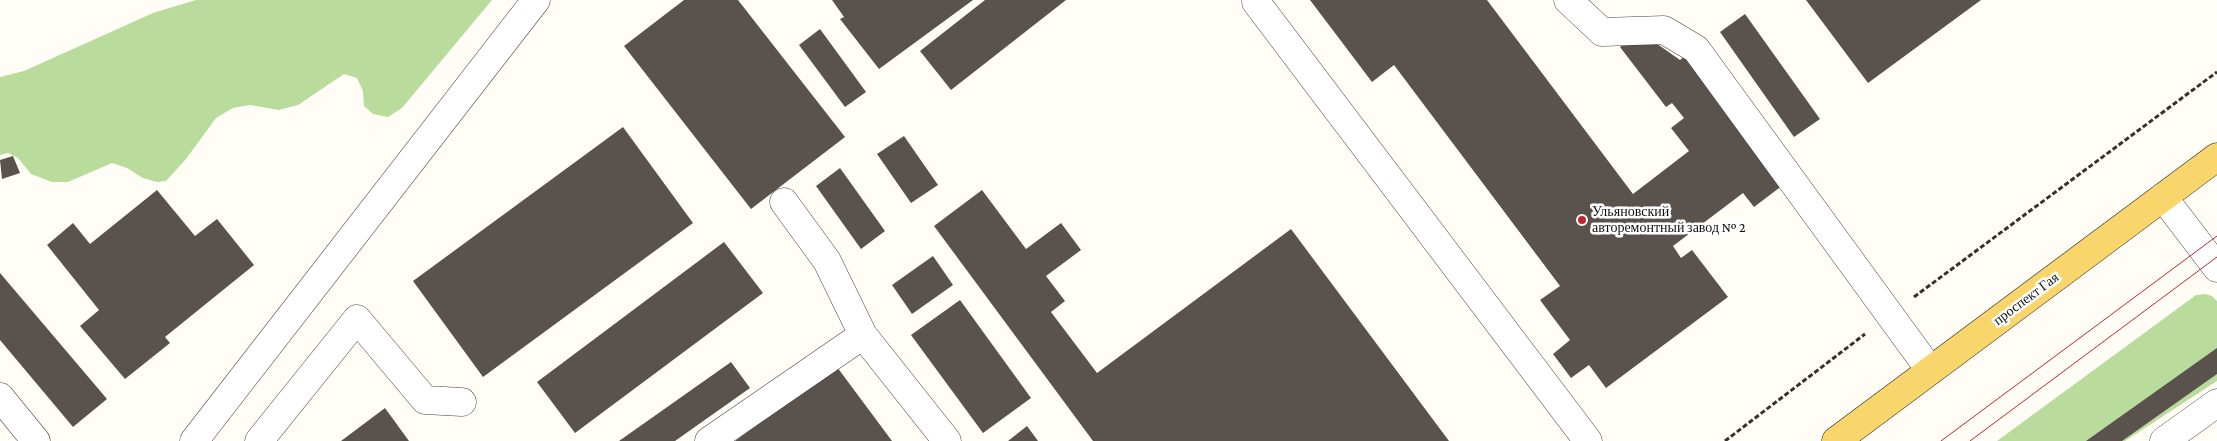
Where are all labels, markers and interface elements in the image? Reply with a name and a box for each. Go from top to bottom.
place label: Ульяновский авторемонтный завод № 2 [1592,204,1746,236]
marker: Ульяновский авторемонтный завод № 2 [1576,214,1588,226]
street label: проспект Гая [1990,269,2062,329]

